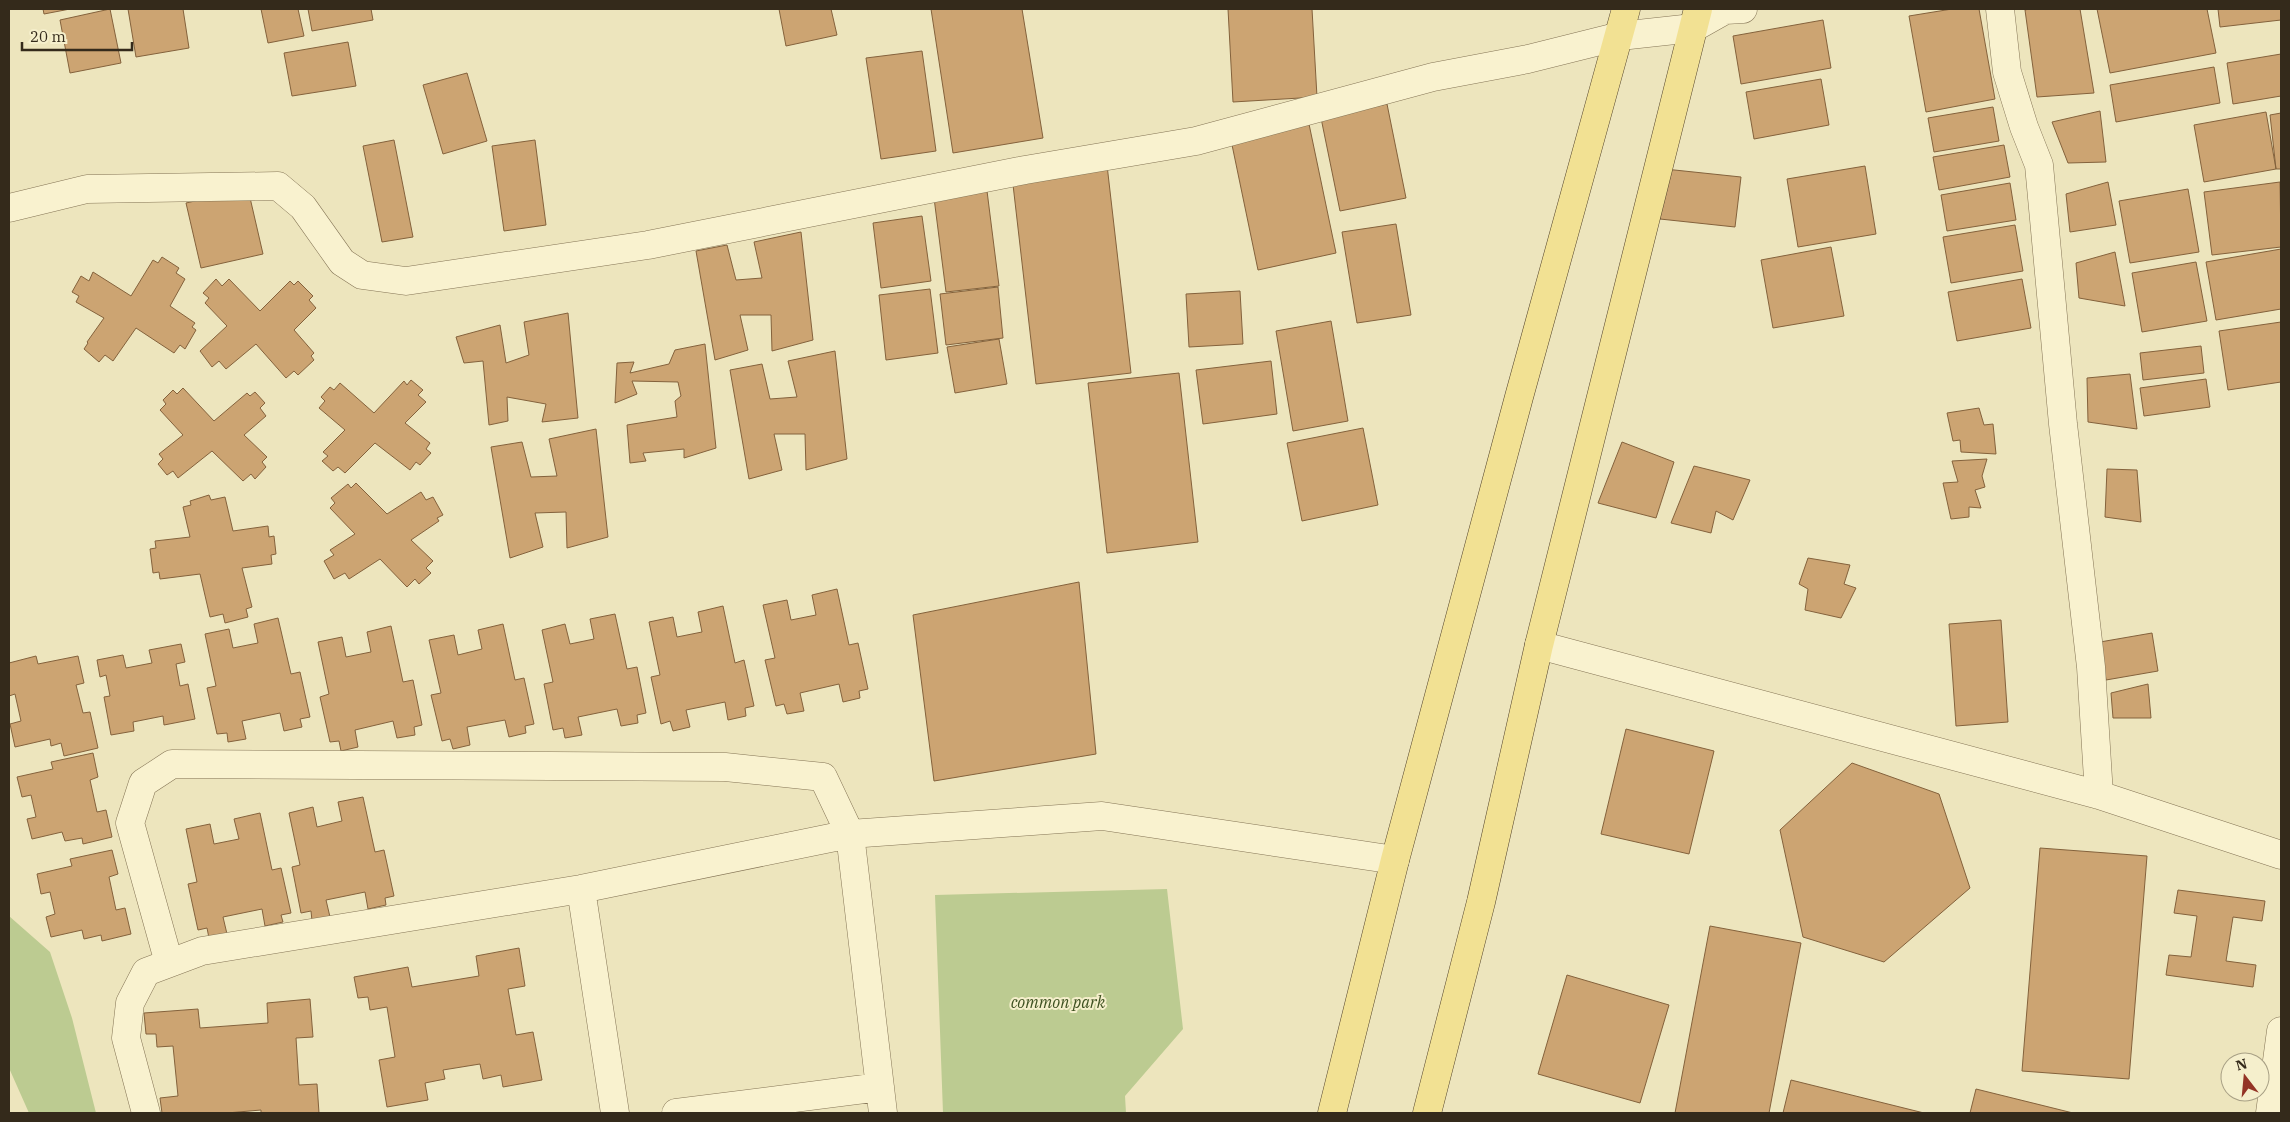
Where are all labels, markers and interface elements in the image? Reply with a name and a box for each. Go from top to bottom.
scale bar [22,20,132,52]
text: 20 m [30,27,66,46]
park label: common park [1011,992,1106,1012]
north arrow [2220,1052,2270,1102]
text: N [2234,1054,2249,1075]

